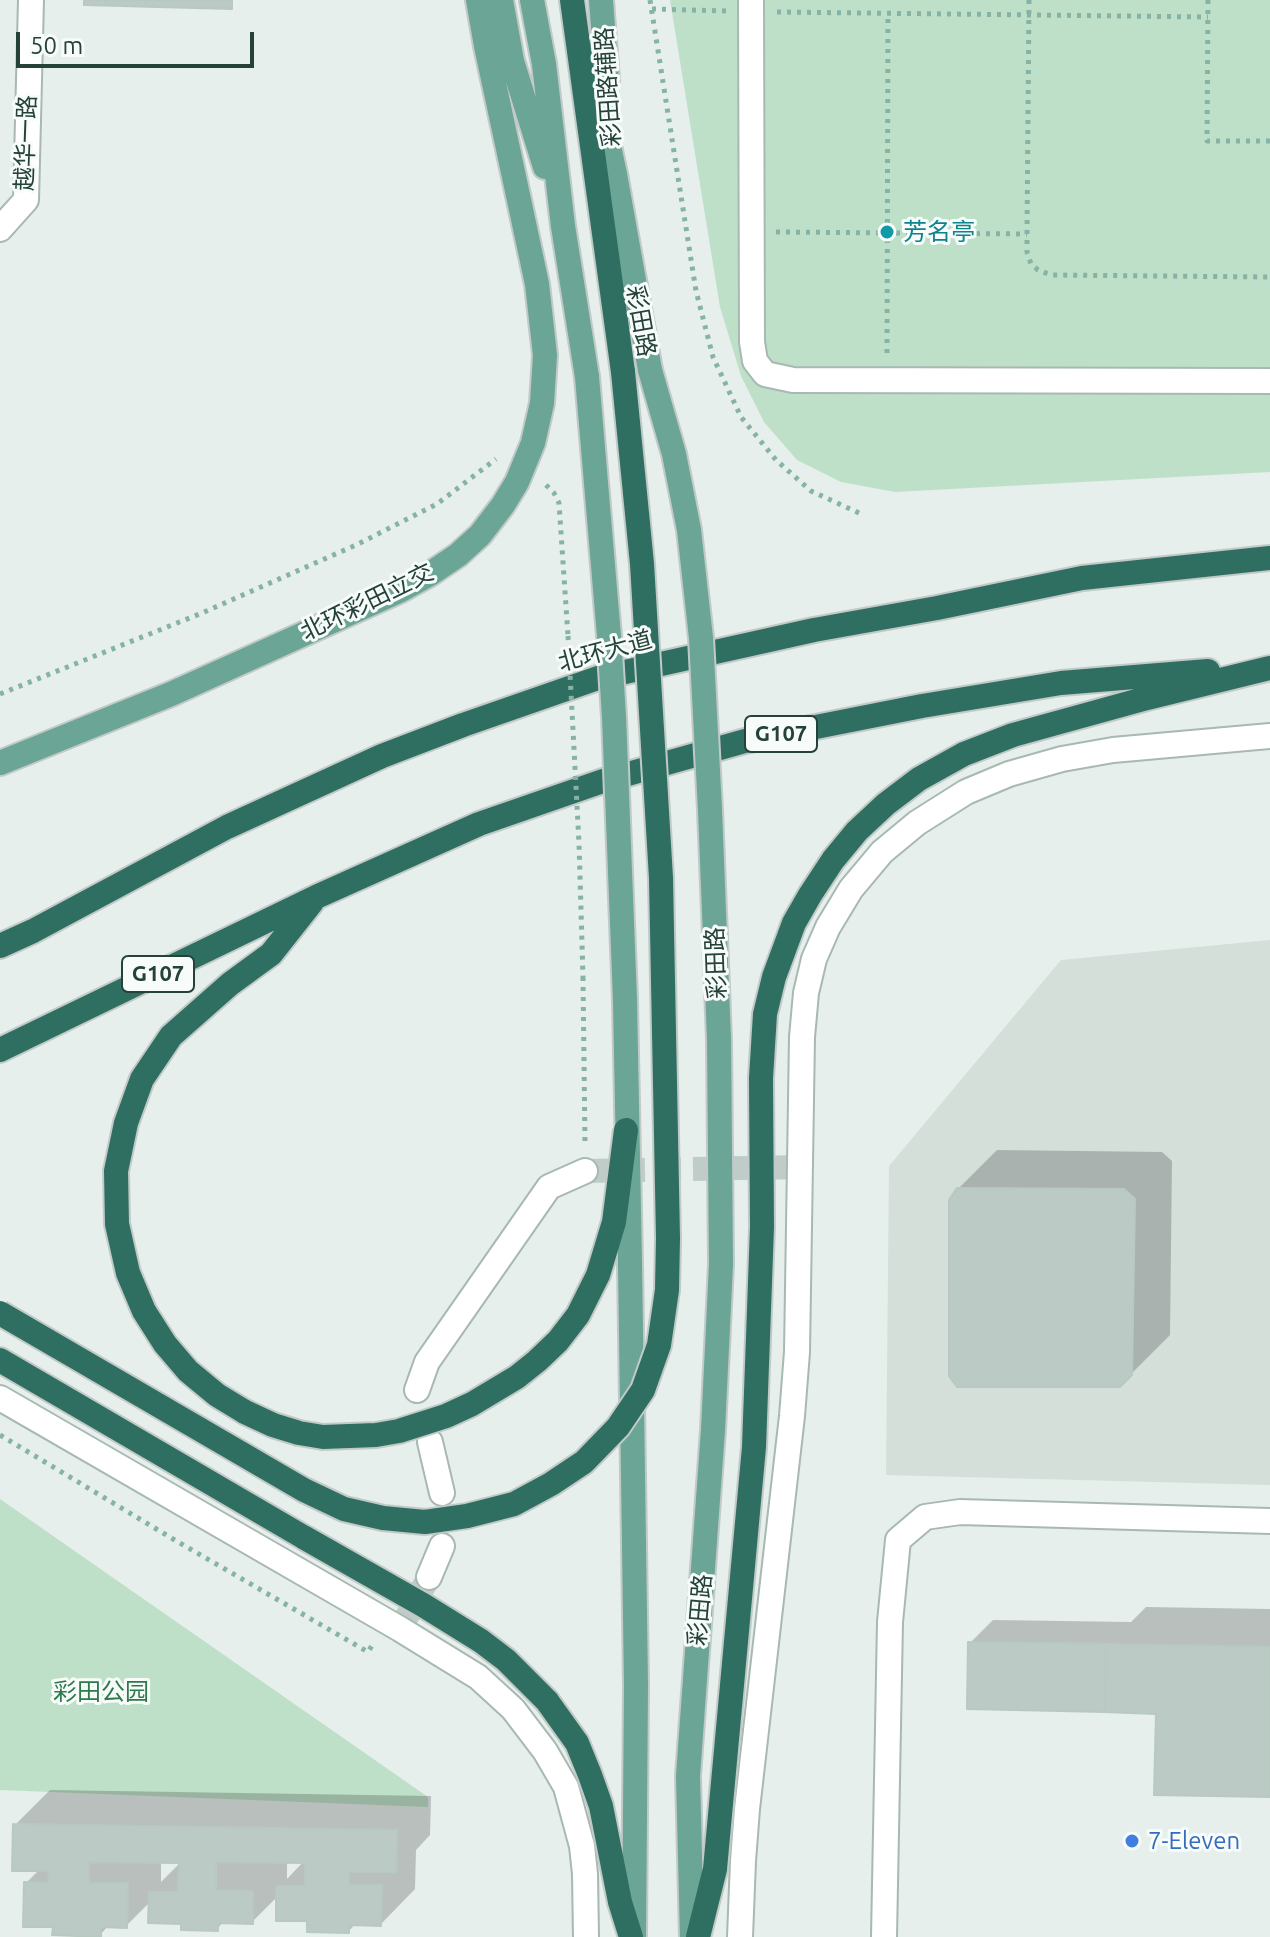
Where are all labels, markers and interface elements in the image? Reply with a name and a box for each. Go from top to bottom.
scale bar [20,16,258,66]
street label: 彩田路辅路 [589,26,627,148]
text: 50 m [30,32,83,59]
street label: 越华一路 [10,95,42,191]
place label: 芳名亭 [903,218,975,246]
marker: 芳名亭 [878,223,896,241]
street label: 彩田路 [621,283,661,359]
street label: 北环彩田立交 [296,557,438,647]
street label: 北环大道 [555,625,655,677]
road number: G107 [745,716,817,752]
street label: 彩田路 [700,927,732,999]
road number: G107 [122,956,194,992]
street label: 彩田路 [683,1573,717,1647]
park label: 彩田公园 [53,1678,149,1706]
place label: 7-Eleven [1148,1827,1240,1855]
marker: 7-Eleven [1123,1832,1141,1850]

